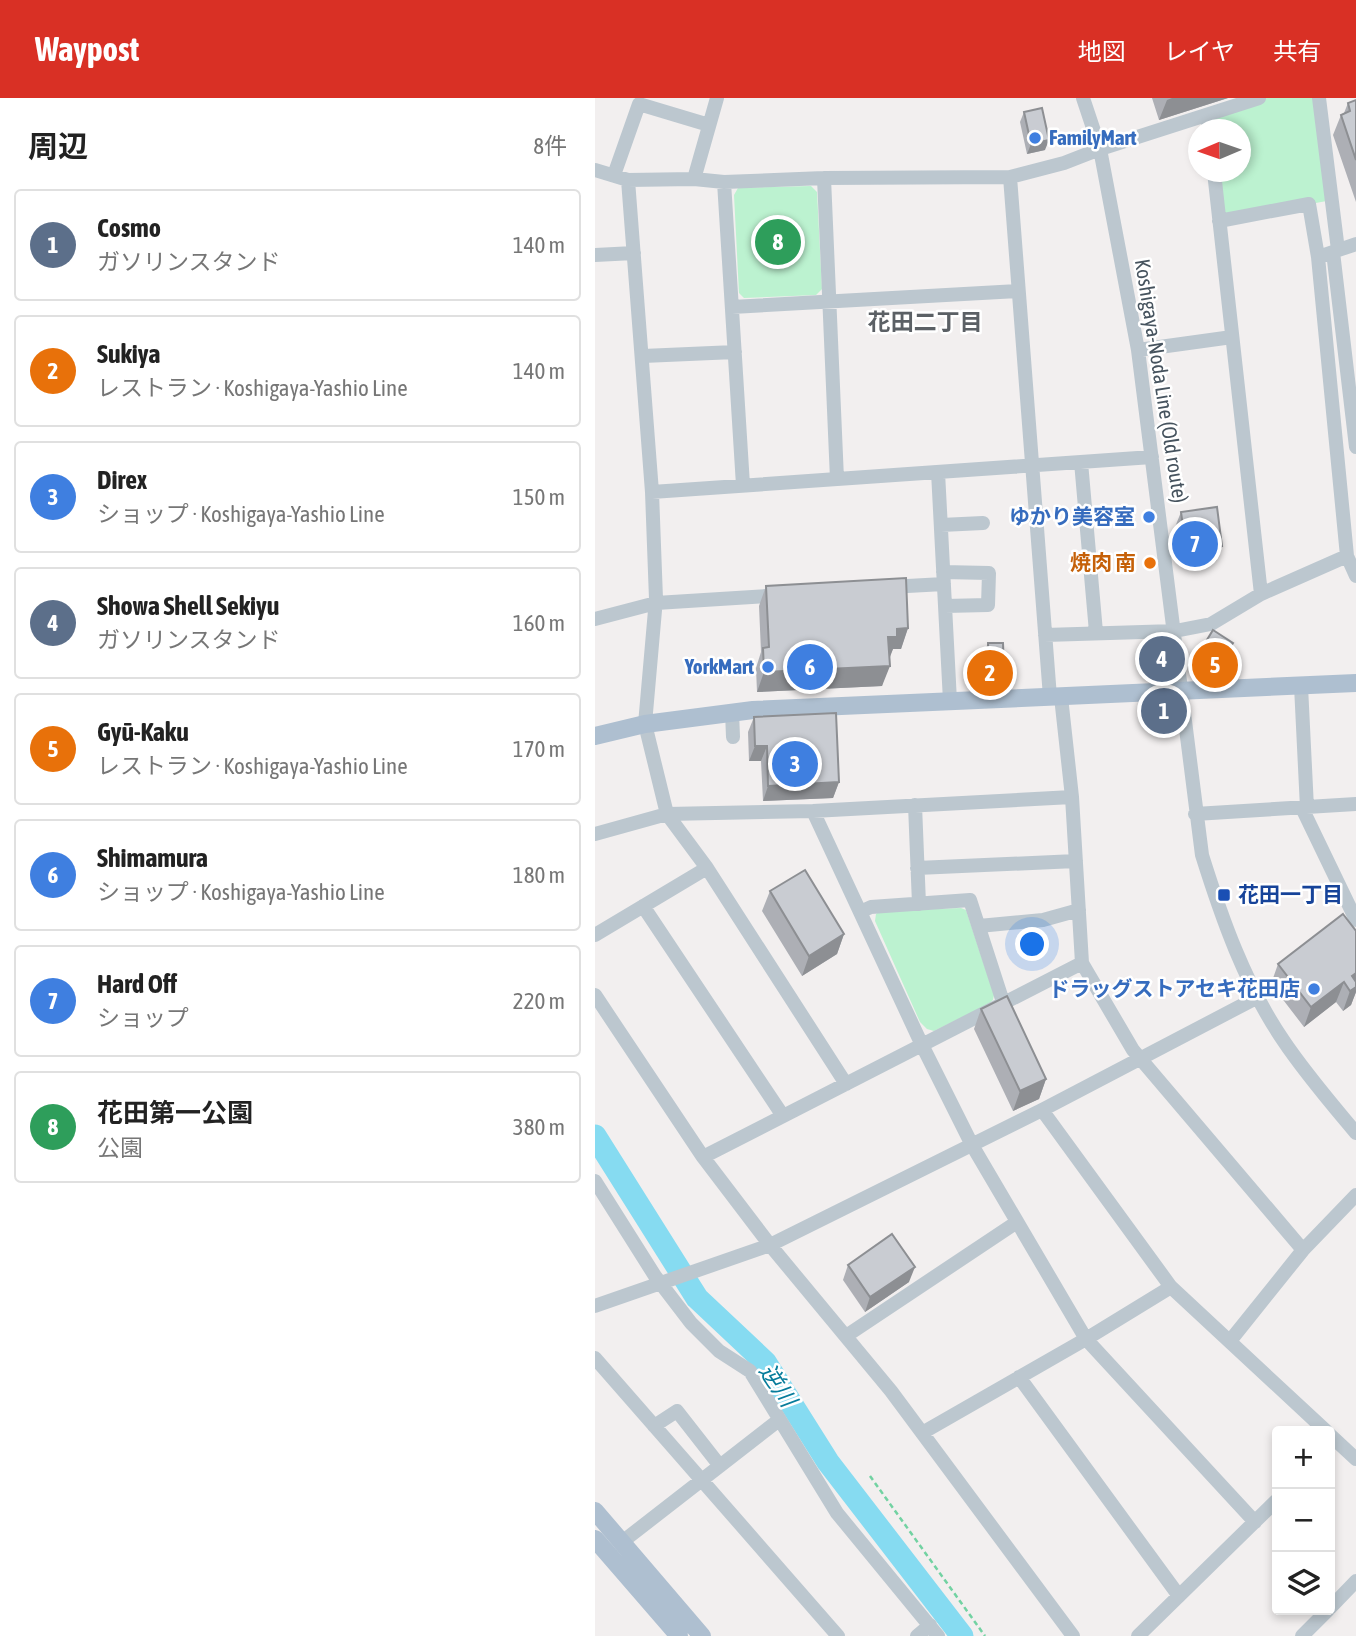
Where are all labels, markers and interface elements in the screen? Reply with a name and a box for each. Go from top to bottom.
text: Waypost [35,30,139,68]
text: 地図 [1078,38,1126,65]
text: レイヤ [1164,38,1235,65]
text: 共有 [1273,38,1321,65]
north arrow [1188,119,1251,182]
place label: FamilyMart [1049,125,1137,149]
text: 周辺 [28,129,88,163]
marker: FamilyMart [1027,130,1043,146]
text: 8件 [533,133,567,159]
text: Cosmo [97,213,161,243]
pin: 8 [755,216,801,268]
text: 1 [48,232,58,258]
text: 140 m [513,232,565,258]
text: ガソリンスタンド [97,249,281,275]
street label: Koshigaya-Noda Line (Old route) [1131,257,1193,504]
district label: 花田二丁目 [868,309,983,335]
text: Sukiya [97,339,160,369]
text: 2 [48,358,58,384]
text: 140 m [513,358,565,384]
text: レストラン · Koshigaya-Yashio Line [97,375,408,401]
text: Direx [97,465,147,495]
text: 3 [48,484,58,510]
text: 150 m [513,484,565,510]
text: ショップ · Koshigaya-Yashio Line [97,501,385,527]
place label: ゆかり美容室 [1009,504,1135,528]
marker: ゆかり美容室 [1141,509,1157,525]
pin: 7 [1172,518,1218,570]
place label: 焼肉 南 [1070,550,1136,574]
marker: 焼肉 南 [1142,555,1158,571]
text: Showa Shell Sekiyu [97,591,279,621]
text: 4 [48,610,58,636]
text: 160 m [513,610,565,636]
text: ガソリンスタンド [97,627,281,653]
pin: 4 [1139,633,1185,685]
pin: 5 [1192,639,1238,691]
pin: 6 [787,641,833,693]
pin: 2 [967,647,1013,699]
place label: YorkMart [684,654,754,678]
marker: YorkMart [760,659,776,675]
pin: 1 [1141,685,1187,737]
text: Gyū-Kaku [97,717,189,747]
text: 5 [48,736,58,762]
text: 170 m [513,736,565,762]
pin: 3 [772,738,818,790]
text: レストラン · Koshigaya-Yashio Line [97,753,408,779]
text: Shimamura [97,843,208,873]
text: 6 [48,862,58,888]
text: 180 m [513,862,565,888]
text: ショップ · Koshigaya-Yashio Line [97,879,385,905]
place label: 花田一丁目 [1238,882,1343,906]
marker: 花田一丁目 [1216,887,1232,903]
your location [1015,927,1049,961]
text: Hard Off [97,969,177,999]
place label: ドラッグストアセキ花田店 [1048,976,1300,1000]
marker: ドラッグストアセキ花田店 [1306,981,1322,997]
text: 7 [48,988,58,1014]
text: 220 m [513,988,565,1014]
text: ショップ [97,1005,189,1031]
text: 花田第一公園 [97,1098,253,1128]
text: 8 [48,1114,58,1140]
text: 380 m [513,1114,565,1140]
text: 公園 [97,1135,143,1161]
water label: 逆川 [754,1359,803,1414]
map controls [1272,1426,1335,1615]
button: + [1272,1426,1335,1489]
button: − [1272,1489,1335,1552]
button: layers [1272,1552,1335,1615]

